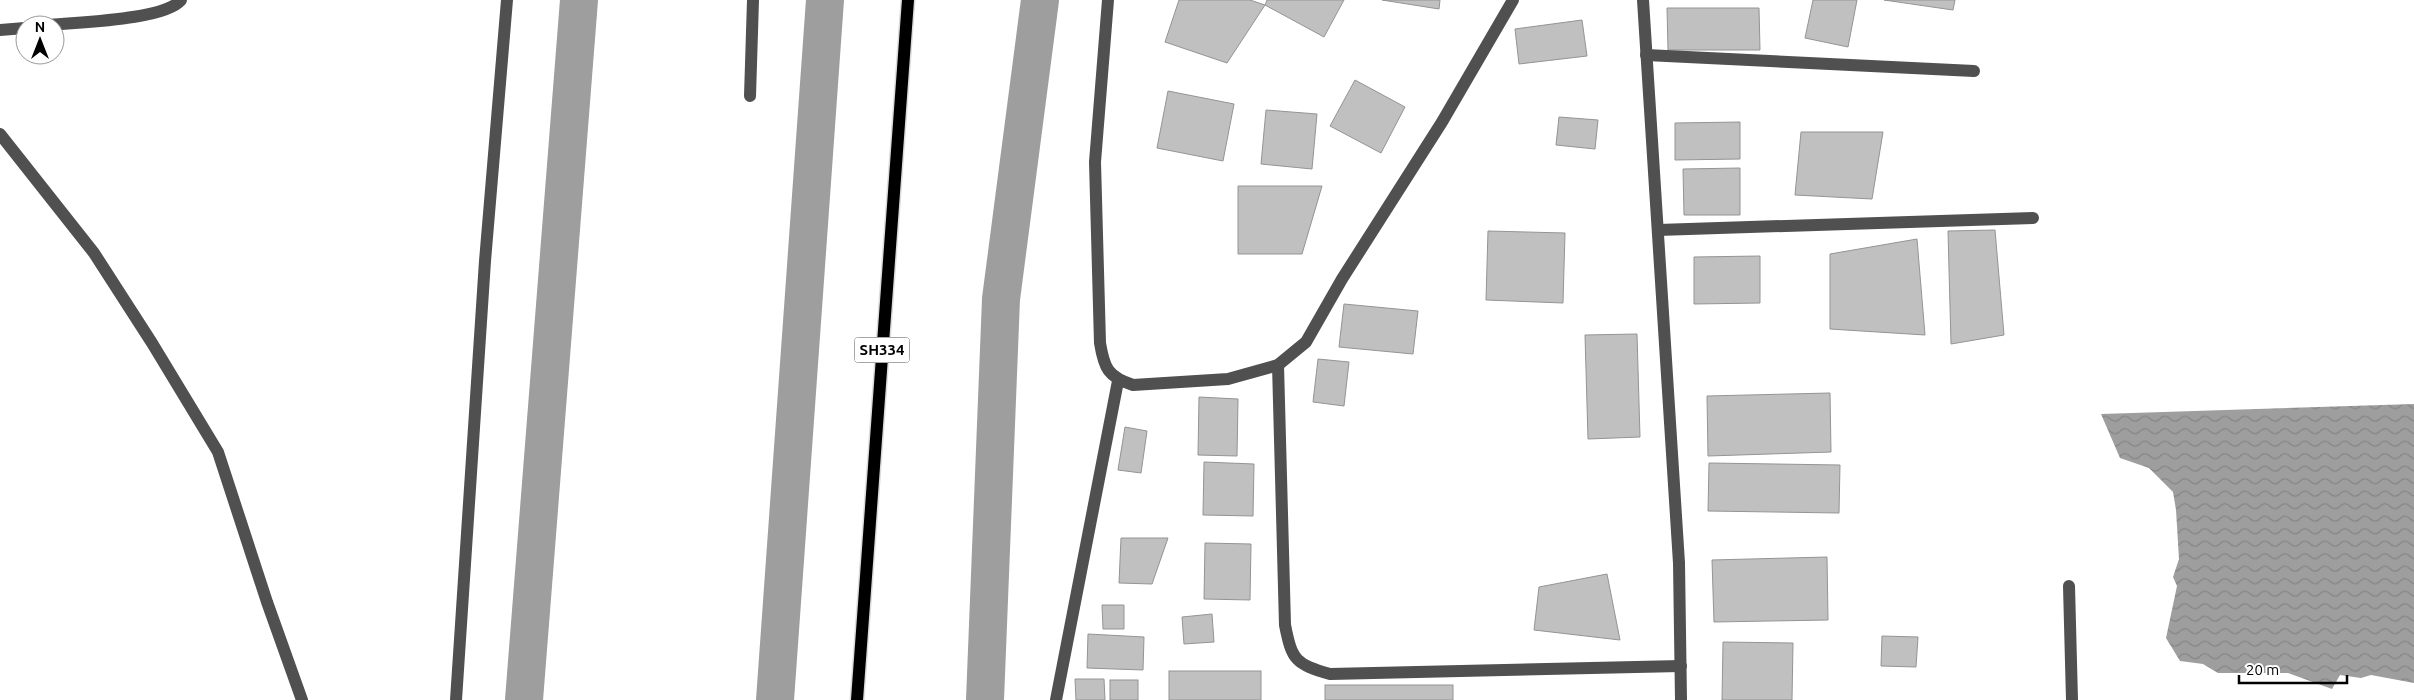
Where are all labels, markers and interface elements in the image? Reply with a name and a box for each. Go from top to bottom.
north arrow [15,15,65,65]
text: N [35,19,45,35]
road number: SH334 [854,338,910,362]
scale bar [2239,652,2346,684]
text: 20 m [2246,661,2279,678]

